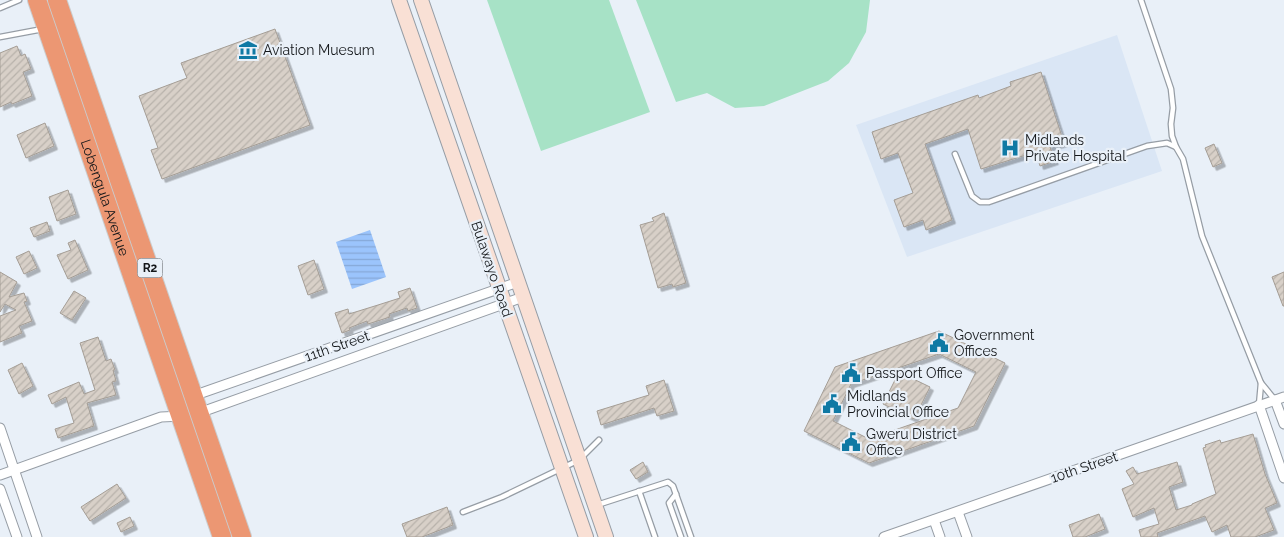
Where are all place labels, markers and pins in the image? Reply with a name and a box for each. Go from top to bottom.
museum icon: Aviation Muesum [237,39,259,61]
place label: Aviation Muesum [263,42,375,58]
place label: Midlands Private Hospital [1025,132,1126,164]
hospital icon: Midlands Private Hospital [999,137,1021,159]
place label: Government Offices [954,327,1035,359]
public building icon: Government Offices [928,332,950,354]
public building icon: Passport Office [840,362,862,384]
place label: Passport Office [866,365,963,381]
place label: Midlands Provincial Office [847,388,949,420]
public building icon: Midlands Provincial Office [821,393,843,415]
place label: Gweru District Office [866,426,957,458]
public building icon: Gweru District Office [840,431,862,453]

